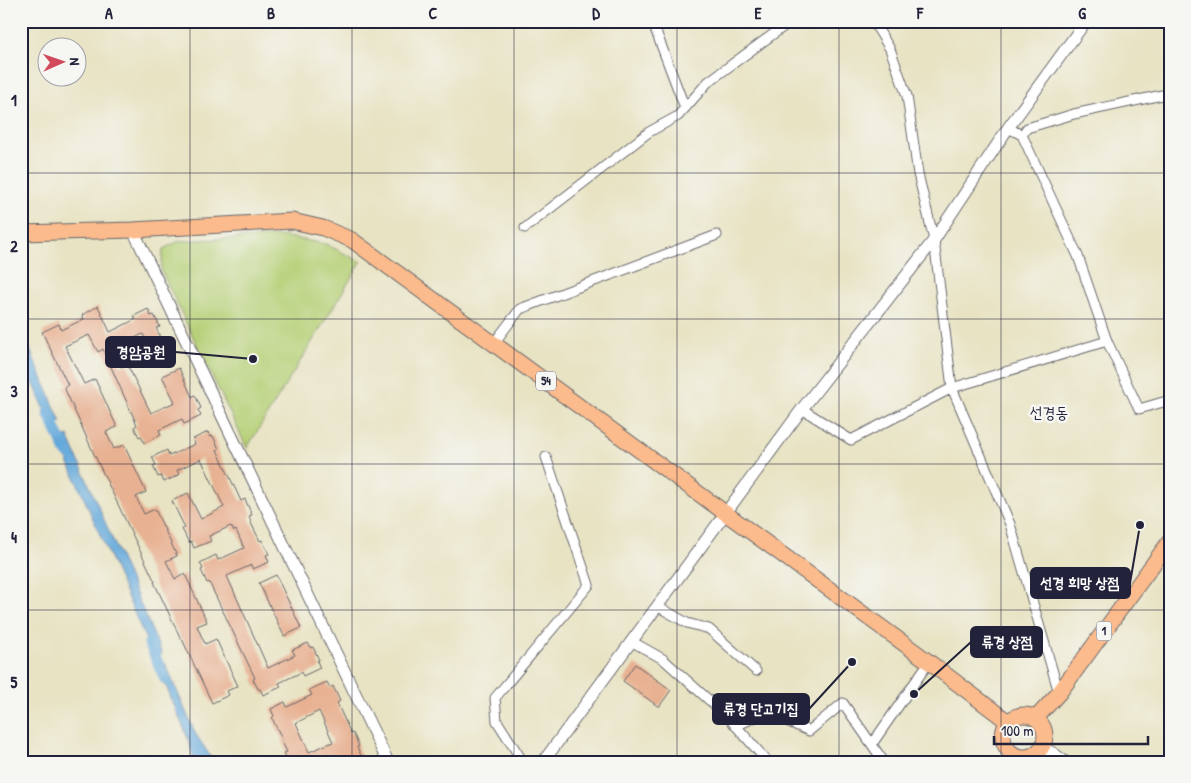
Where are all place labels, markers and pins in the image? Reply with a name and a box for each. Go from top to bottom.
callout: 경암공원 [106,337,175,367]
callout: 선경 희망 상점 [1031,568,1130,598]
callout: 류경 상점 [971,627,1042,657]
callout: 류경 단고기집 [713,694,809,724]

